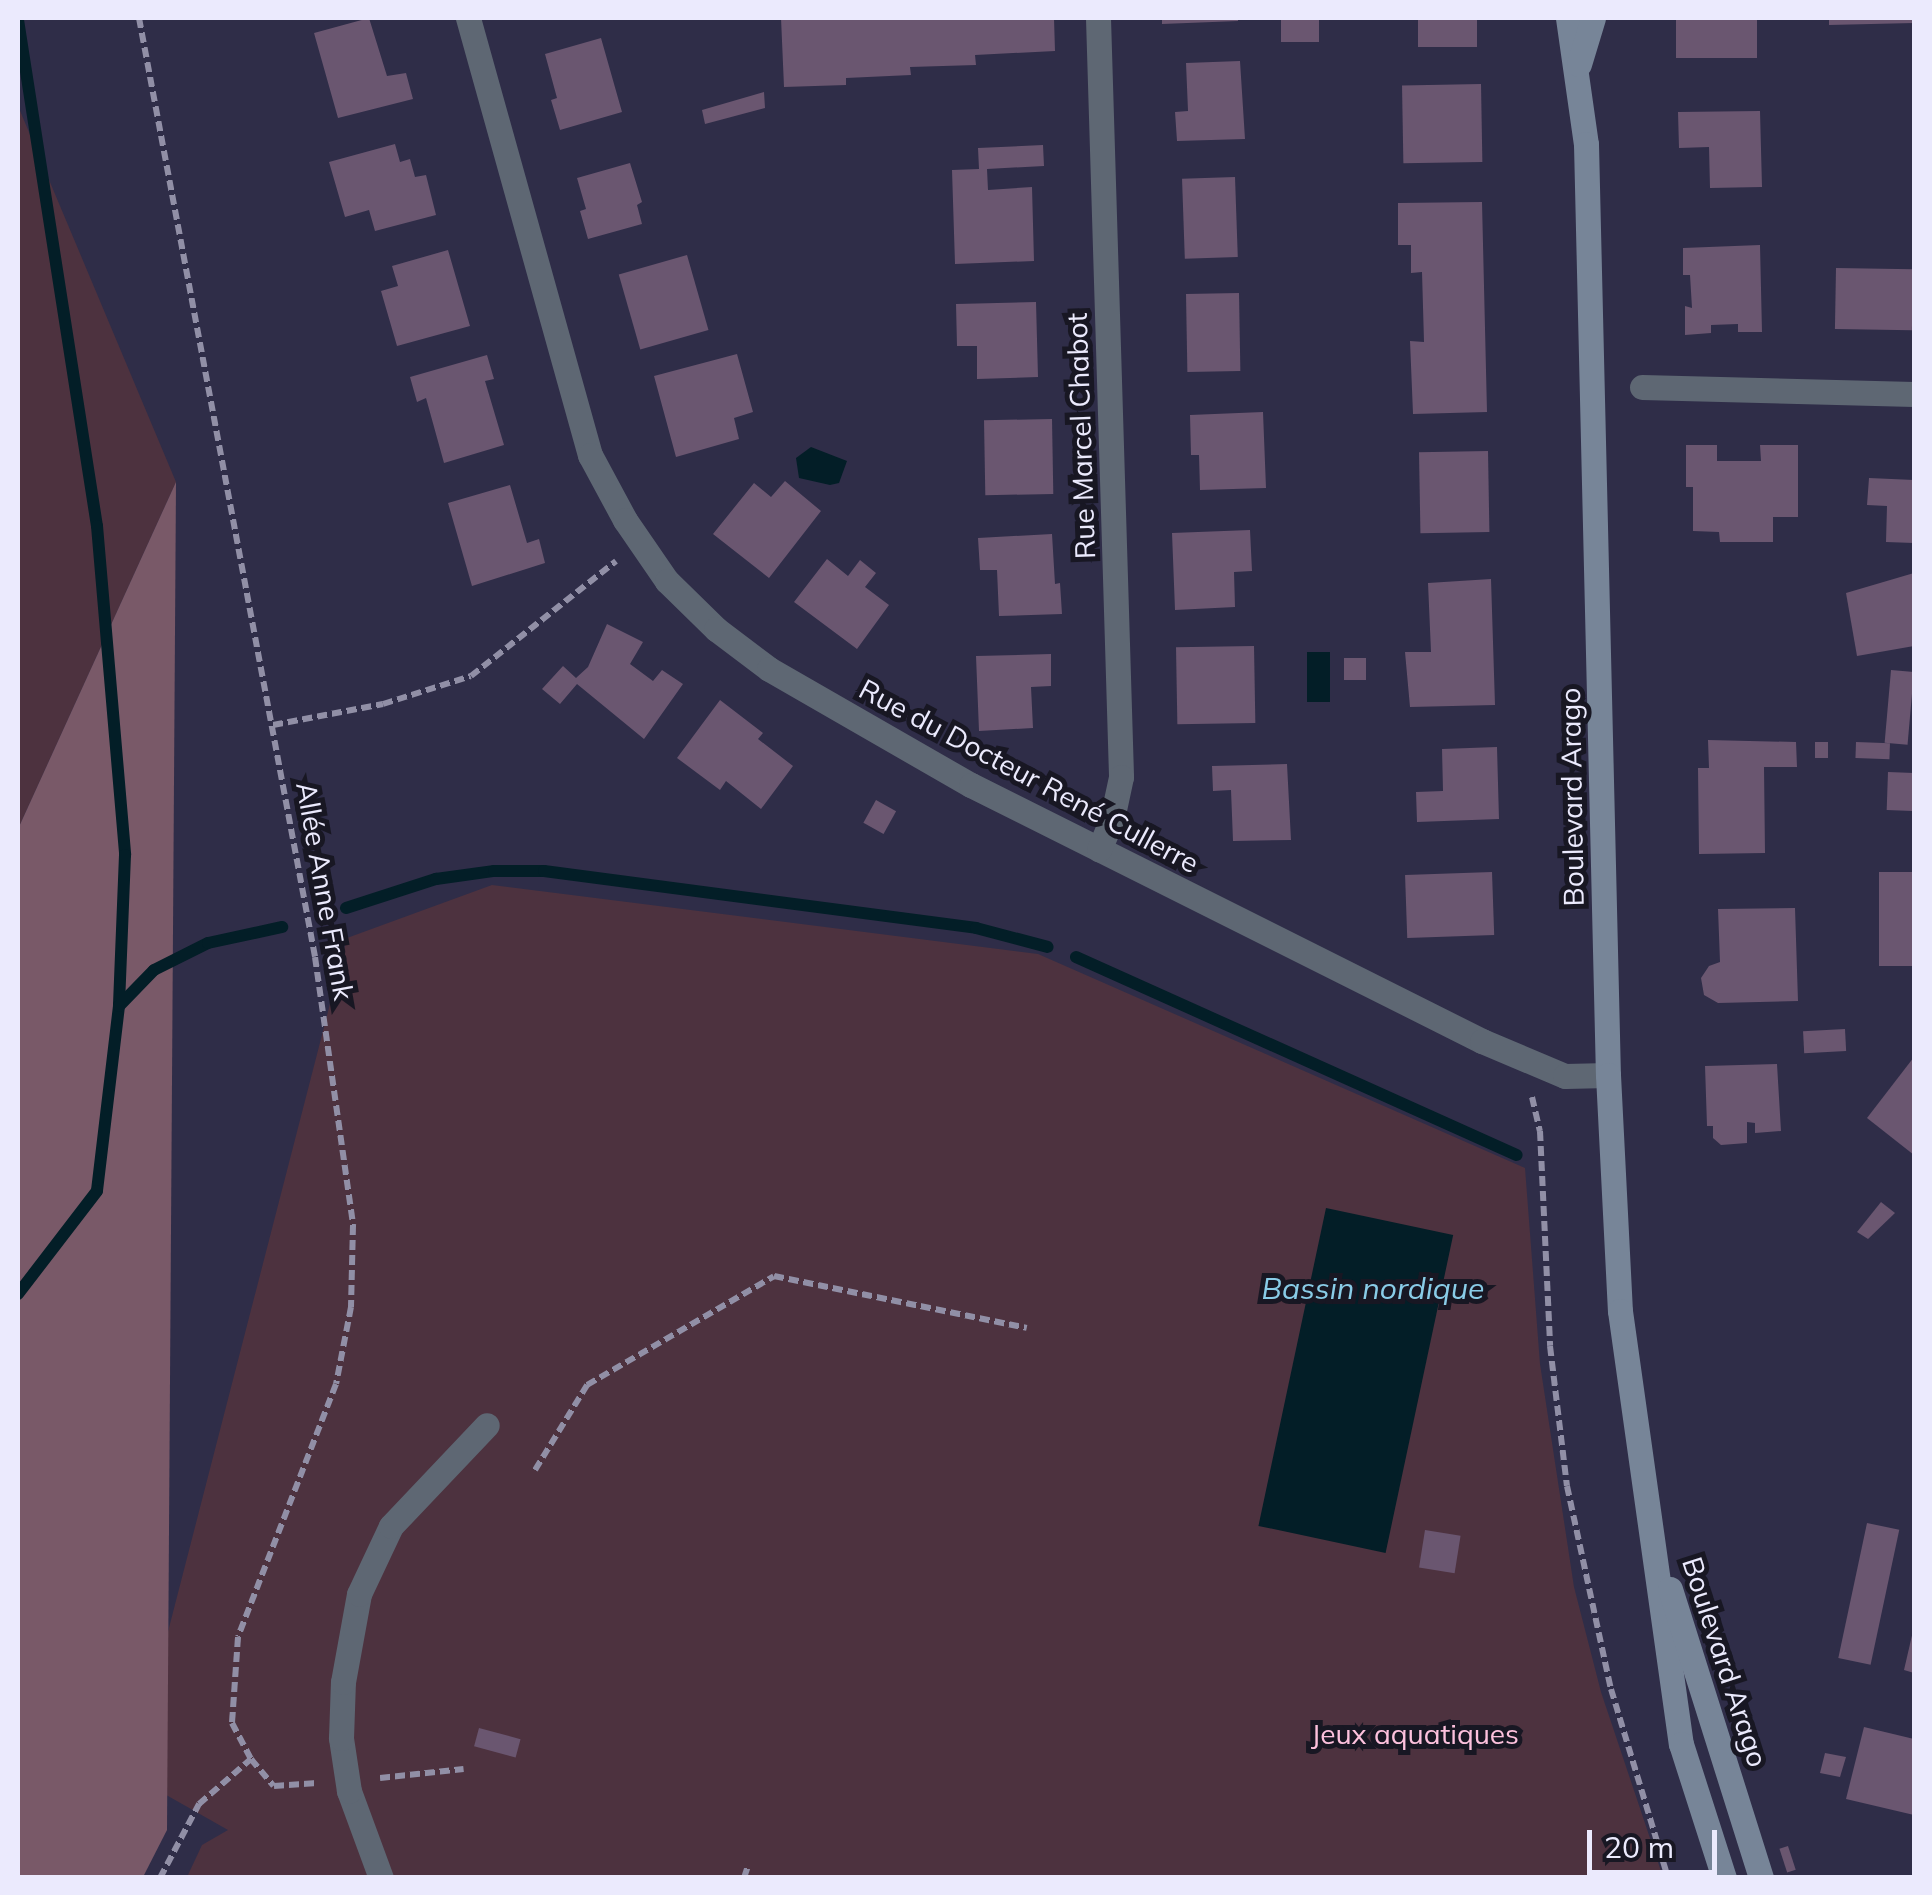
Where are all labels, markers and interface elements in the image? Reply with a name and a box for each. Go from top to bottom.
street label: Rue Marcel Chabot [1060,312,1102,560]
street label: Rue du Docteur René Cullerre [853,672,1205,880]
street label: Boulevard Arago [1553,687,1591,907]
street label: Allée Anne Frank [289,779,361,1003]
water label: Bassin nordique [1262,1270,1484,1306]
street label: Boulevard Arago [1675,1553,1775,1771]
park label: Jeux aquatiques [1311,1717,1519,1751]
scale bar [1592,1810,1722,1872]
text: 20 m [1604,1828,1674,1866]

